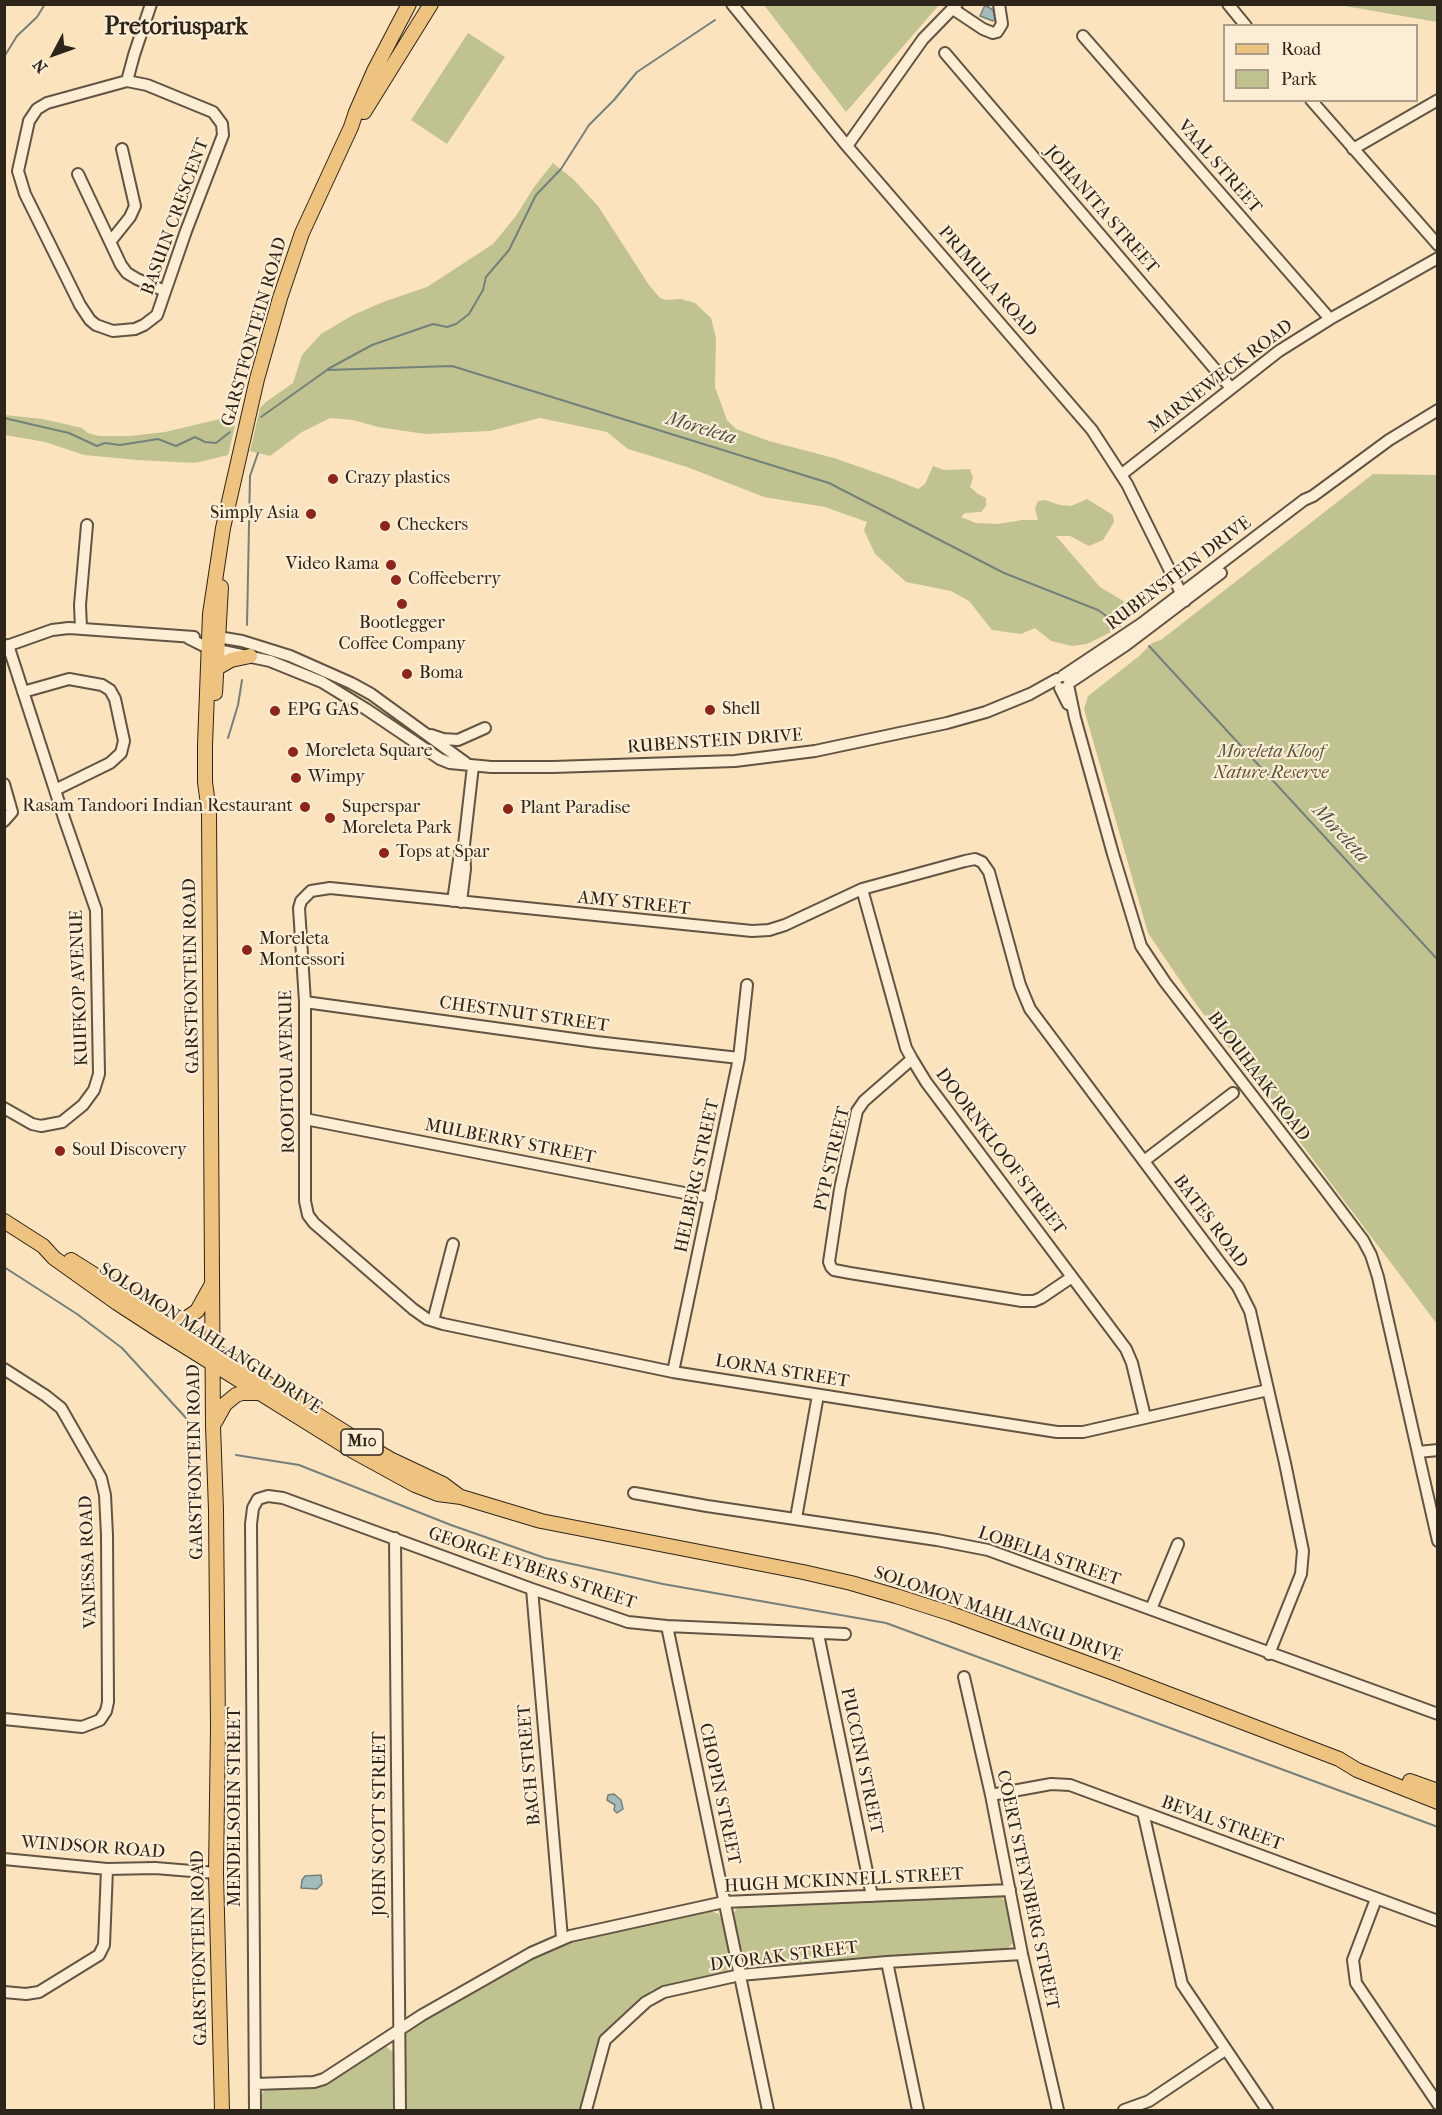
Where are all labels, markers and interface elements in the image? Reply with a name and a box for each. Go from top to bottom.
district label: Pretoriuspark [105,14,247,42]
north arrow [24,24,84,84]
legend [1223,24,1418,102]
text: Road [1281,39,1321,60]
text: N [29,55,51,77]
text: Park [1281,69,1317,90]
street label: VAAL STREET [1172,116,1266,218]
street label: BASUIN CRESCENT [138,136,214,298]
street label: JOHANITA STREET [1039,141,1163,279]
street label: PRIMULA ROAD [933,222,1041,342]
street label: GARSTFONTEIN ROAD [218,235,292,429]
street label: MARNEWECK ROAD [1144,316,1298,438]
water label: Moreleta [663,407,739,451]
place label: Crazy plastics [345,468,450,490]
marker: Crazy plastics [326,472,340,486]
place label: Simply Asia [210,503,299,525]
marker: Simply Asia [304,507,318,521]
street label: RUBENSTEIN DRIVE [1102,512,1256,636]
place label: Checkers [397,515,468,537]
marker: Checkers [378,519,392,533]
place label: Video Rama [285,554,379,576]
marker: Video Rama [384,558,398,572]
place label: Coffeeberry [408,569,501,591]
marker: Coffeeberry [389,573,403,587]
marker: Bootlegger Coffee Company [395,597,409,611]
place label: Bootlegger Coffee Company [338,613,466,656]
place label: Boma [419,663,463,685]
marker: Boma [400,667,414,681]
place label: Shell [722,699,760,721]
place label: EPG GAS [287,700,359,722]
marker: Shell [703,703,717,717]
marker: EPG GAS [268,704,282,718]
street label: RUBENSTEIN DRIVE [627,725,803,759]
place label: Moreleta Square [305,741,433,763]
park label: Moreleta Kloof Nature Reserve [1214,742,1328,784]
marker: Moreleta Square [286,745,300,759]
place label: Wimpy [308,767,365,789]
marker: Wimpy [289,771,303,785]
place label: Rasam Tandoori Indian Restaurant [22,796,293,818]
place label: Superspar Moreleta Park [342,797,452,840]
place label: Plant Paradise [520,798,630,820]
water label: Moreleta [1307,799,1373,869]
marker: Rasam Tandoori Indian Restaurant [298,800,312,814]
marker: Plant Paradise [501,802,515,816]
marker: Superspar Moreleta Park [323,811,337,825]
place label: Tops at Spar [396,842,490,864]
marker: Tops at Spar [377,846,391,860]
street label: GARSTFONTEIN ROAD [179,878,205,1074]
street label: AMY STREET [577,887,691,921]
street label: KUIFKOP AVENUE [66,909,94,1067]
place label: Moreleta Montessori [259,929,345,972]
marker: Moreleta Montessori [240,943,254,957]
street label: ROOITOU AVENUE [276,990,300,1154]
street label: CHESTNUT STREET [438,992,610,1038]
street label: BLOUHAAK ROAD [1202,1008,1314,1146]
street label: DOORNKLOOF STREET [930,1064,1070,1240]
street label: HELBERG STREET [671,1097,725,1255]
street label: PYP STREET [810,1105,856,1213]
street label: MULBERRY STREET [423,1115,597,1169]
place label: Soul Discovery [72,1140,187,1162]
marker: Soul Discovery [53,1144,67,1158]
street label: BATES ROAD [1168,1171,1252,1273]
street label: SOLOMON MAHLANGU DRIVE [94,1259,326,1419]
street label: LORNA STREET [713,1351,851,1393]
street label: GARSTFONTEIN ROAD [183,1364,209,1560]
road number: M10 [341,1429,383,1455]
street label: VANESSA ROAD [76,1495,102,1629]
street label: LOBELIA STREET [975,1522,1123,1592]
street label: GEORGE EYBERS STREET [425,1523,639,1615]
street label: SOLOMON MAHLANGU DRIVE [871,1562,1125,1668]
street label: PUCCINI STREET [835,1686,887,1836]
street label: BACH STREET [514,1703,546,1827]
street label: MENDELSOHN STREET [225,1707,247,1907]
street label: CHOPIN STREET [693,1721,745,1867]
street label: JOHN SCOTT STREET [370,1731,392,1917]
street label: COERT STEYNBERG STREET [991,1768,1063,2012]
street label: BEVAL STREET [1158,1792,1286,1856]
street label: WINDSOR ROAD [20,1832,166,1864]
street label: GARSTFONTEIN ROAD [187,1850,213,2046]
street label: HUGH MCKINNELL STREET [724,1864,964,1898]
street label: DVORAK STREET [709,1937,859,1977]

